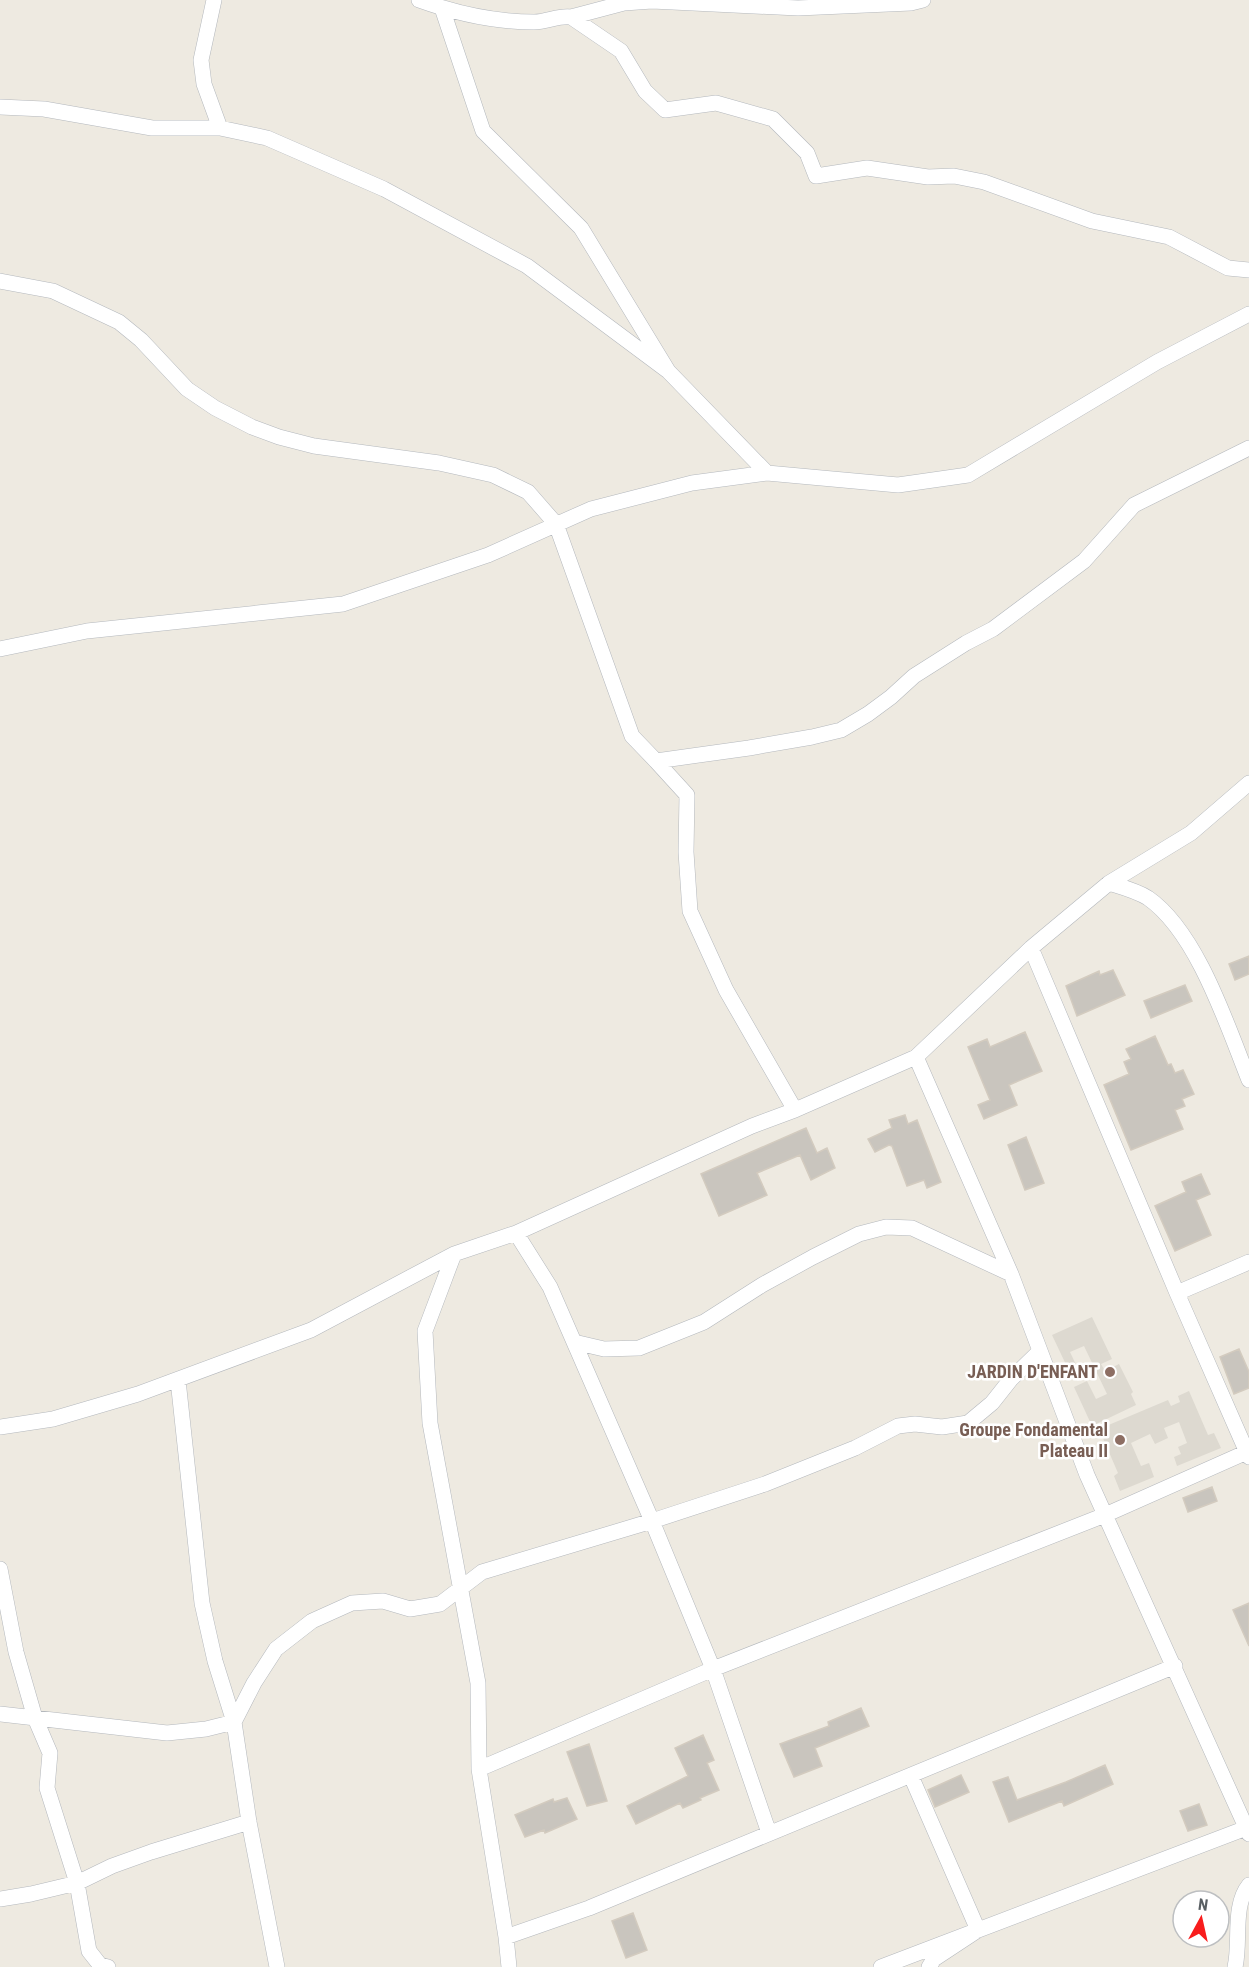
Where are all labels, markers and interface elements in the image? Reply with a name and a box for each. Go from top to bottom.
place label: JARDIN D'ENFANT [967,1361,1098,1382]
marker: JARDIN D'ENFANT [1103,1365,1117,1379]
place label: Groupe Fondamental Plateau II [959,1419,1108,1461]
marker: Groupe Fondamental Plateau II [1113,1433,1127,1447]
north arrow [1171,1889,1231,1949]
text: N [1197,1895,1209,1915]

